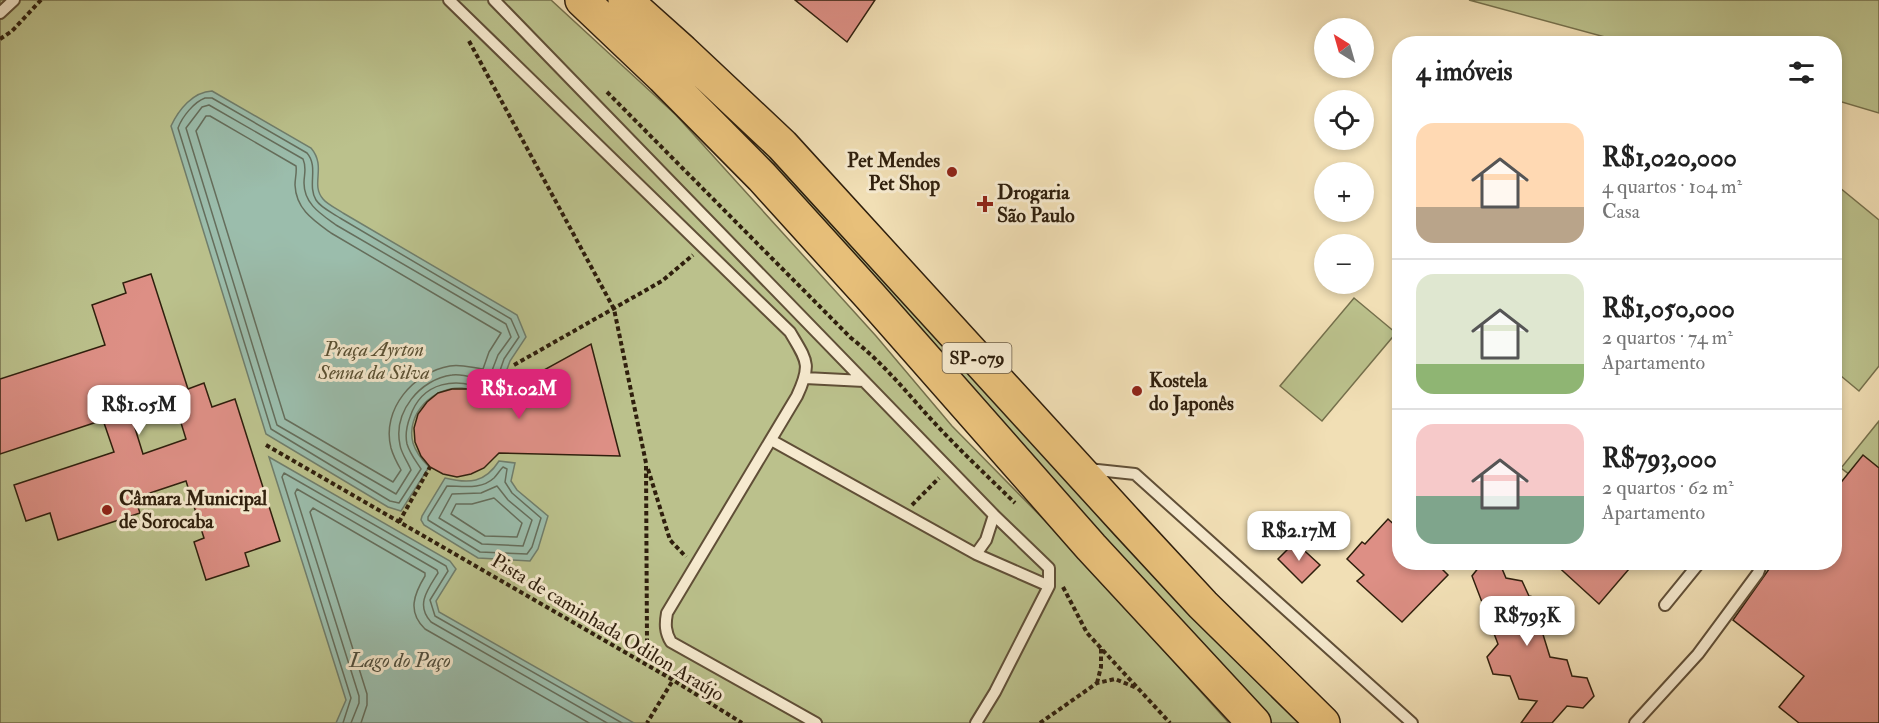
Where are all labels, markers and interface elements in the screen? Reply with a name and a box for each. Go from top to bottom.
north arrow [1314,18,1374,78]
map controls [1314,18,1374,294]
text: 4 imóveis [1416,56,1512,88]
icon: filters [1785,56,1818,89]
button: locate [1314,90,1374,150]
text: R$1,020,000 [1602,142,1737,174]
icon: home [1464,147,1536,219]
place label: Pet Mendes Pet Shop [847,148,940,197]
button: + [1314,162,1374,222]
marker: Pet Mendes Pet Shop [945,165,959,179]
text: 4 quartos · 104 m² [1602,174,1742,199]
place label: Drogaria São Paulo [997,180,1075,228]
marker: Drogaria São Paulo [978,197,992,211]
text: Casa [1602,199,1640,224]
button: − [1314,234,1374,294]
text: R$1,050,000 [1602,293,1735,325]
icon: home [1464,298,1536,370]
text: 2 quartos · 74 m² [1602,325,1733,350]
park label: Praça Ayrton Senna da Silva [317,337,430,385]
road number: SP-079 [942,343,1012,373]
text: Apartamento [1602,350,1705,375]
place label: Kostela do Japonês [1149,368,1234,417]
pin: R$1.02M [464,369,574,420]
text: R$1.02M [481,376,557,401]
marker: Kostela do Japonês [1130,384,1144,398]
pin: R$1.05M [84,385,194,436]
text: R$1.05M [101,392,177,417]
text: R$793,000 [1602,443,1717,475]
icon: home [1464,448,1536,520]
text: 2 quartos · 62 m² [1602,475,1734,500]
place label: Câmara Municipal de Sorocaba [119,486,268,534]
text: Apartamento [1602,500,1705,525]
marker: Câmara Municipal de Sorocaba [100,503,114,517]
pin: R$2.17M [1244,511,1354,562]
text: R$2.17M [1261,518,1337,543]
street label: Pista de caminhada Odilon Araújo [487,548,729,707]
pin: R$793K [1478,596,1576,647]
text: R$793K [1494,603,1560,628]
water label: Lago do Paço [348,647,451,674]

